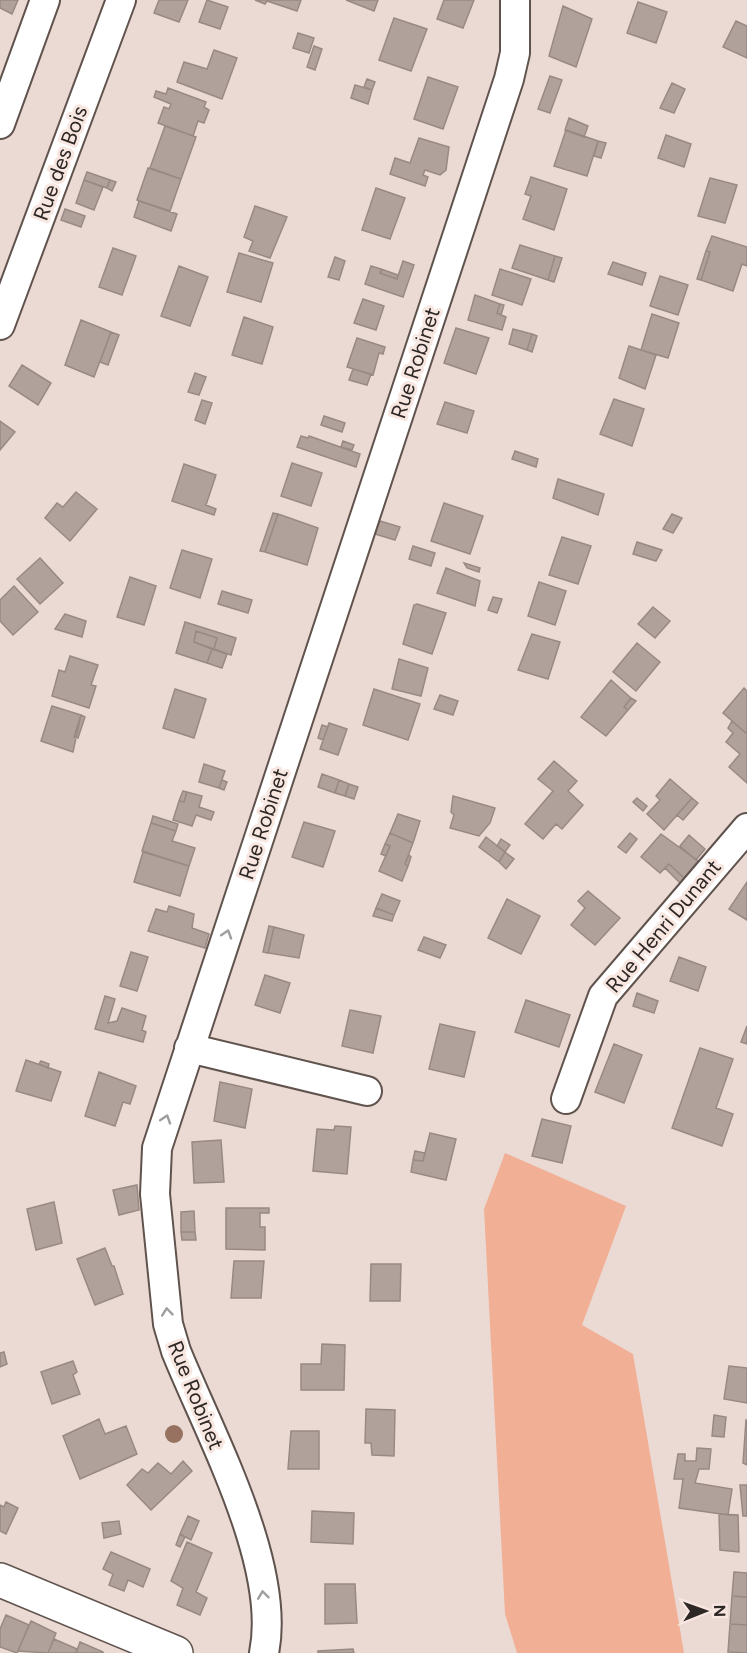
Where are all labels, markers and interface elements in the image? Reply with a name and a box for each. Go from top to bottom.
street label: Rue des Bois [28,102,92,224]
street label: Rue Robinet [385,304,445,422]
street label: Rue Robinet [233,765,293,883]
street label: Rue Henri Dunant [600,854,726,998]
one-way arrow [220,929,232,940]
one-way arrow [158,1114,171,1125]
one-way arrow [161,1308,174,1317]
street label: Rue Robinet [163,1337,229,1453]
north arrow [675,1581,735,1641]
one-way arrow [257,1590,270,1599]
text: N [710,1604,729,1617]

